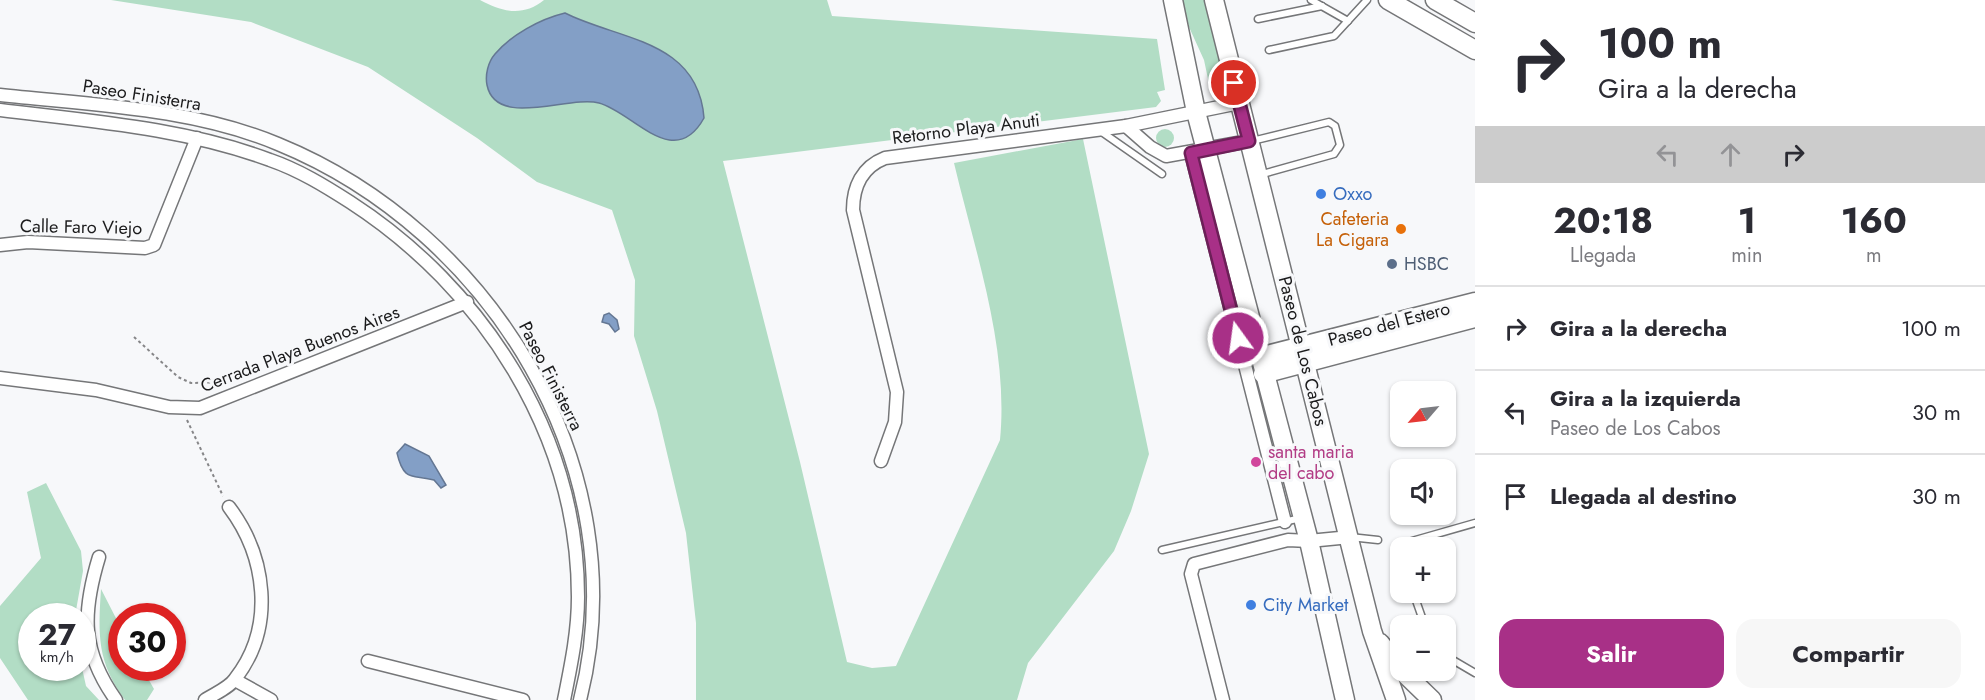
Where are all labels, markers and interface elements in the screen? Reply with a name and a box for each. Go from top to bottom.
text: 100 m [1598,13,1722,74]
icon: right [1499,24,1577,102]
pin [1208,57,1259,108]
icon: arrive [1217,66,1250,99]
text: Gira a la derecha [1598,69,1797,108]
street label: Paseo Finisterra [81,73,203,117]
street label: Retorno Playa Anuti [891,107,1041,151]
icon: left [1651,138,1684,171]
icon: ahead [1714,138,1747,171]
icon: right [1777,138,1810,171]
place label: Oxxo [1333,181,1373,207]
marker: Oxxo [1314,187,1328,201]
text: 20:18 [1553,194,1653,246]
text: 1 [1738,194,1756,246]
text: 160 [1841,194,1907,246]
place label: Cafeteria La Cigara [1316,206,1389,253]
street label: Calle Faro Viejo [20,213,143,241]
marker: Cafeteria La Cigara [1394,222,1408,236]
text: Llegada [1570,241,1636,270]
text: min [1731,241,1763,270]
text: m [1866,241,1882,270]
place label: HSBC [1404,251,1449,277]
marker: HSBC [1385,257,1399,271]
street label: Paseo de Los Cabos [1272,273,1334,429]
street label: Paseo del Estero [1325,295,1453,353]
street label: Cerrada Playa Buenos Aires [197,299,403,399]
position arrow [1206,306,1270,370]
icon: right [1499,312,1532,345]
text: Gira a la derecha [1550,312,1727,344]
text: 100 m [1901,312,1961,344]
street label: Paseo Finisterra [512,317,590,435]
north arrow [1390,381,1456,447]
map controls [1390,381,1456,681]
text: Gira a la izquierda [1550,382,1741,414]
icon: left [1499,396,1532,429]
text: 30 m [1912,396,1961,428]
text: Paseo de Los Cabos [1550,414,1721,443]
place label: santa maria del cabo [1268,439,1354,486]
marker: santa maria del cabo [1249,455,1263,469]
button: sound [1390,459,1456,525]
icon: arrive [1499,480,1532,513]
text: Llegada al destino [1550,480,1737,512]
text: 30 m [1912,480,1961,512]
button: + [1390,537,1456,603]
place label: City Market [1263,592,1349,618]
marker: City Market [1244,598,1258,612]
speed limit sign: 30 [108,603,186,681]
text: 27 [38,613,76,656]
button: − [1390,615,1456,681]
button: Salir [1499,619,1724,688]
button: Compartir [1736,619,1961,688]
text: km/h [40,646,74,668]

